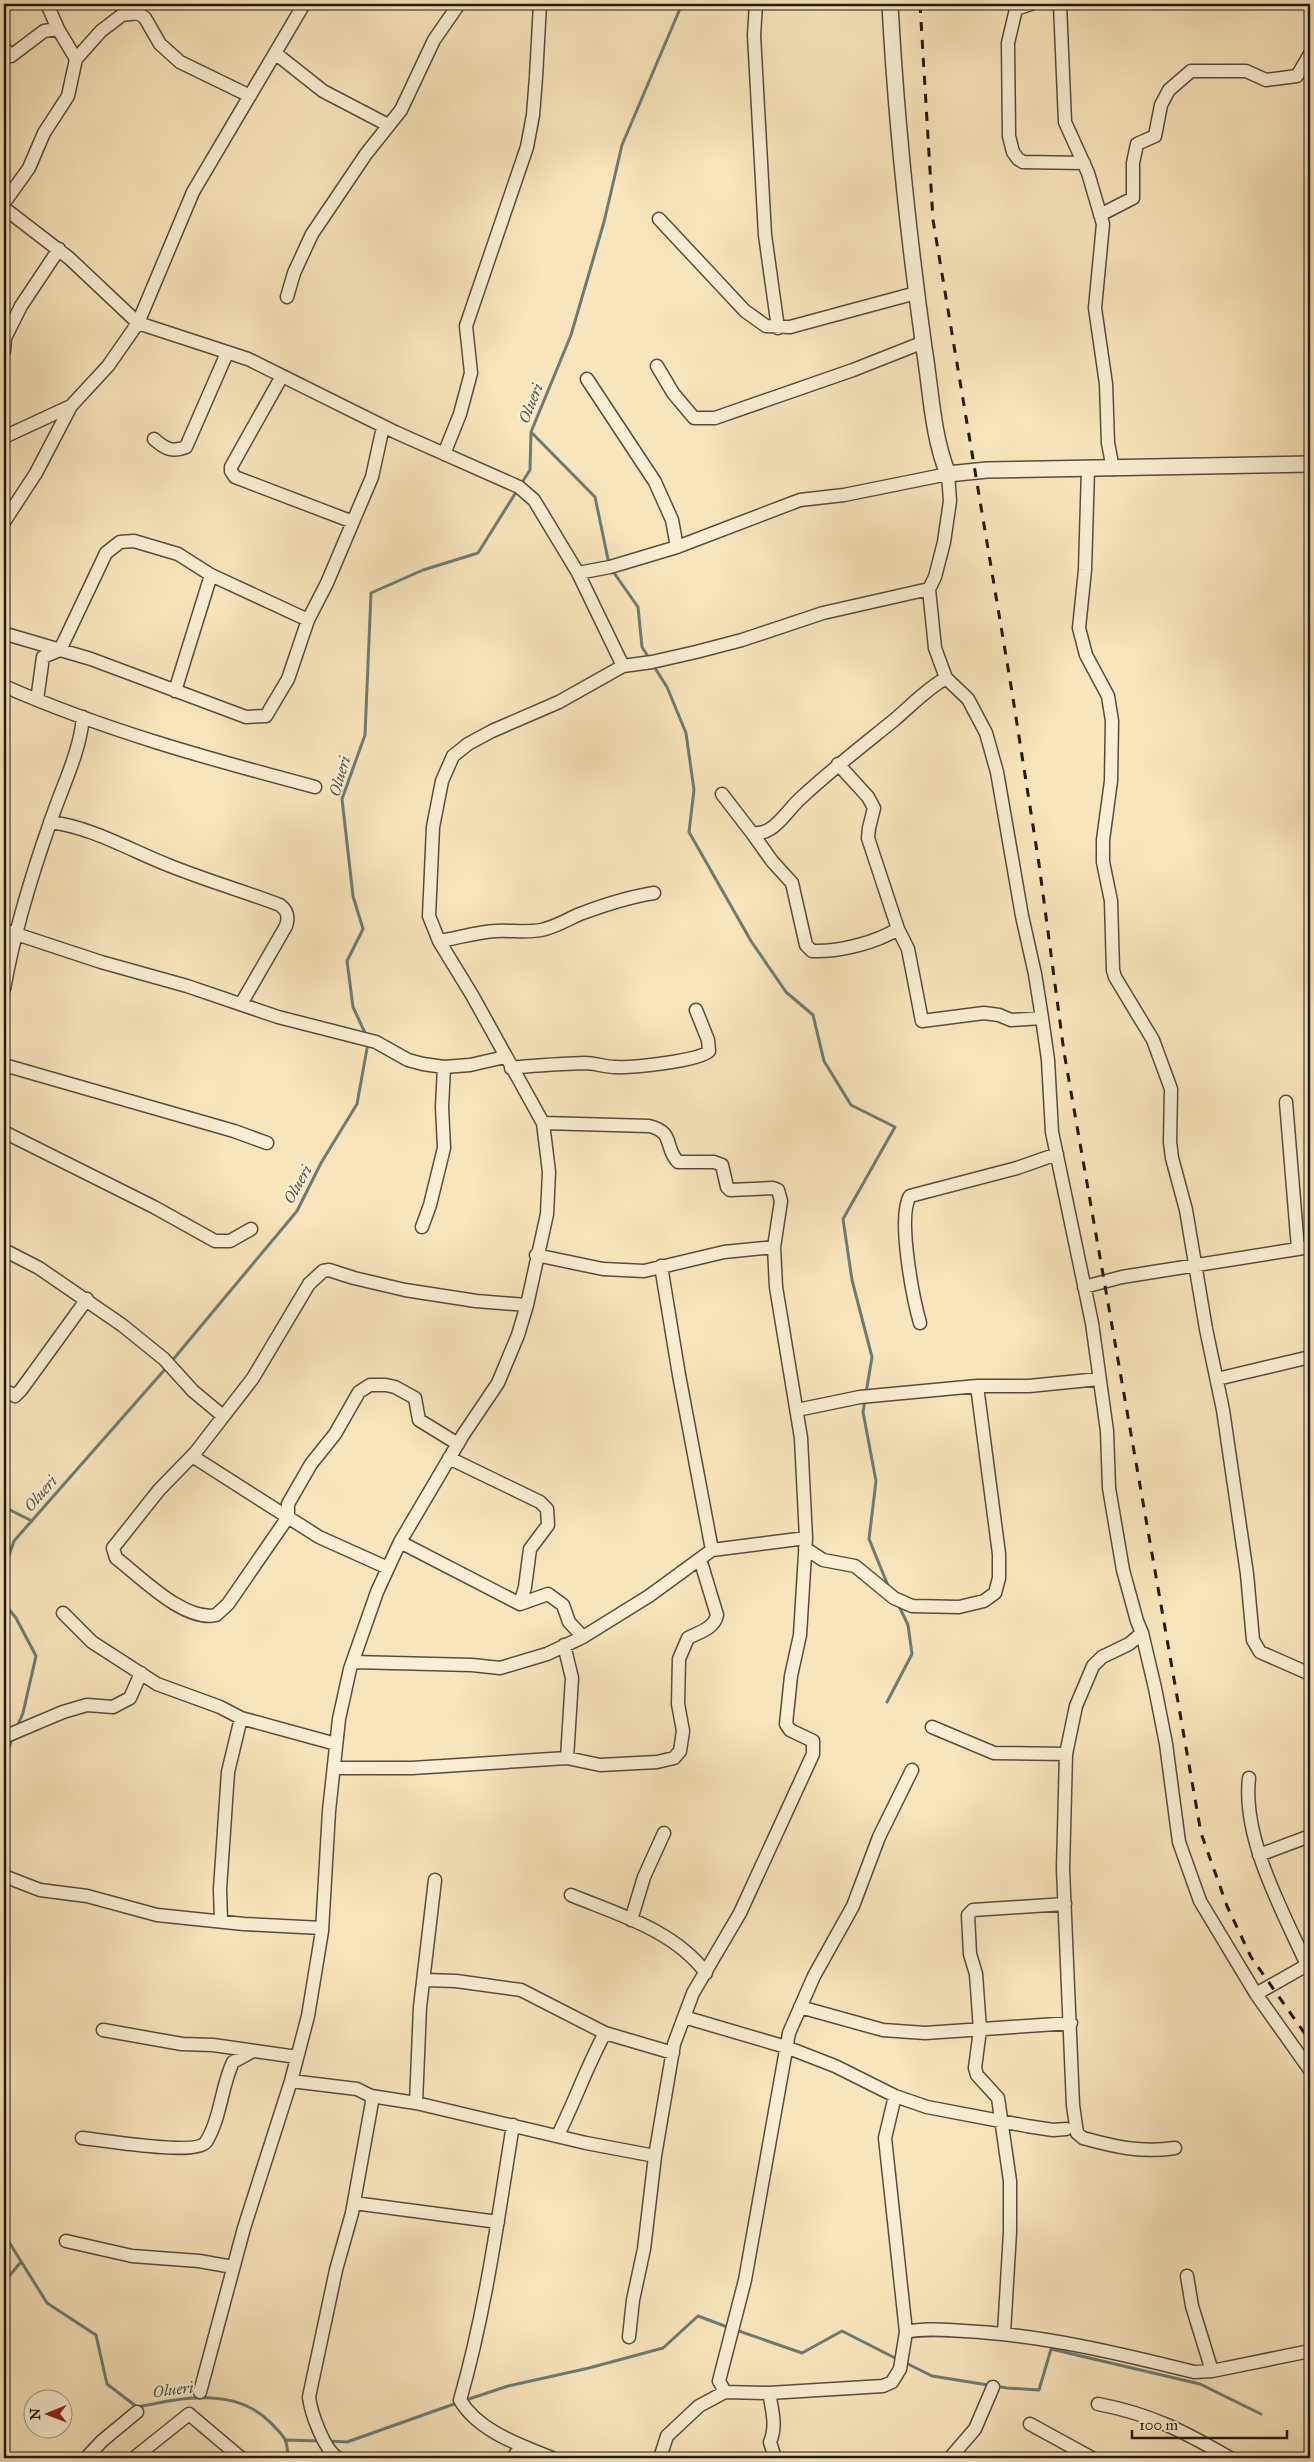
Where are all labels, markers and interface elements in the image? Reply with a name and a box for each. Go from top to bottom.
water label: Olueri [514,380,547,426]
water label: Olueri [325,753,354,798]
water label: Olueri [279,1161,316,1207]
water label: Olueri [20,1471,61,1515]
water label: Olueri [152,2378,195,2401]
north arrow [22,2390,72,2440]
scale bar [1132,2407,1286,2439]
text: N [27,2408,44,2420]
text: 100 m [1139,2416,1179,2434]

